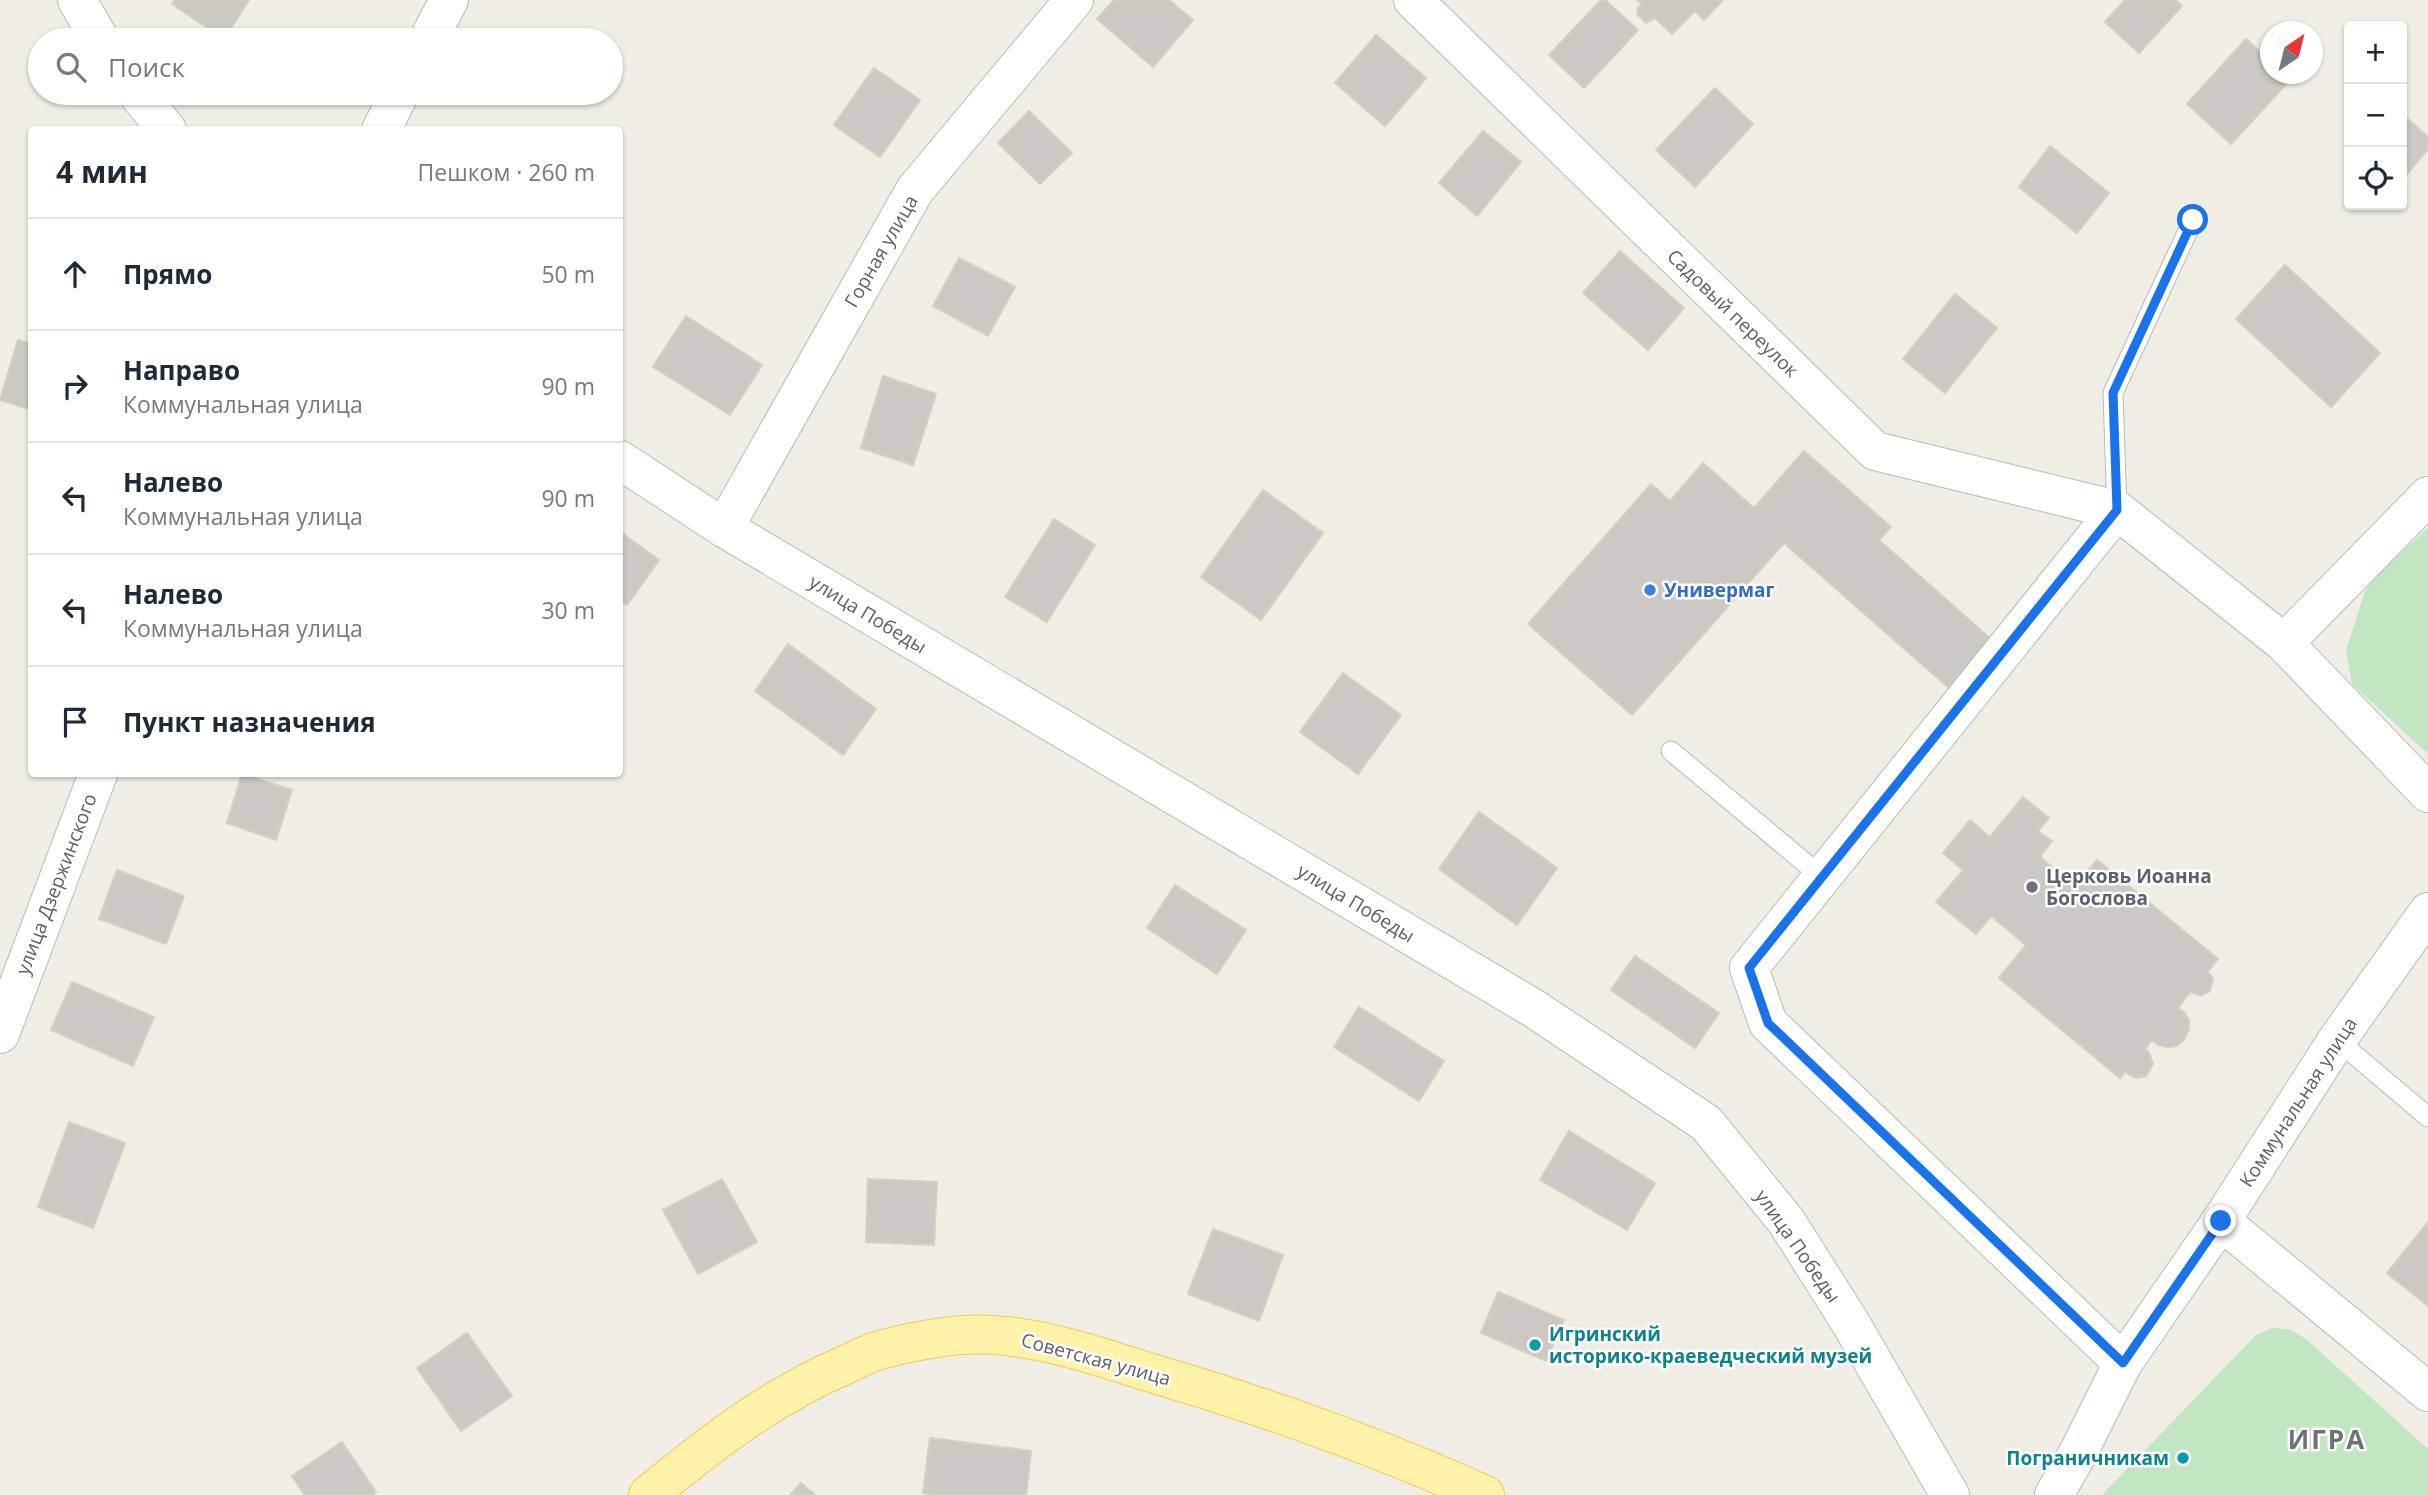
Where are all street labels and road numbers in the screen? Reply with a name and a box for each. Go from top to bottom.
street label: Горная улица [838,190,924,312]
street label: Садовый переулок [1661,243,1805,383]
street label: улица Победы [804,569,932,659]
street label: улица Дзержинского [9,790,103,978]
street label: улица Победы [1292,858,1420,948]
street label: Коммунальная улица [2233,1012,2363,1192]
street label: улица Победы [1749,1184,1847,1308]
street label: Советская улица [1018,1327,1174,1391]

